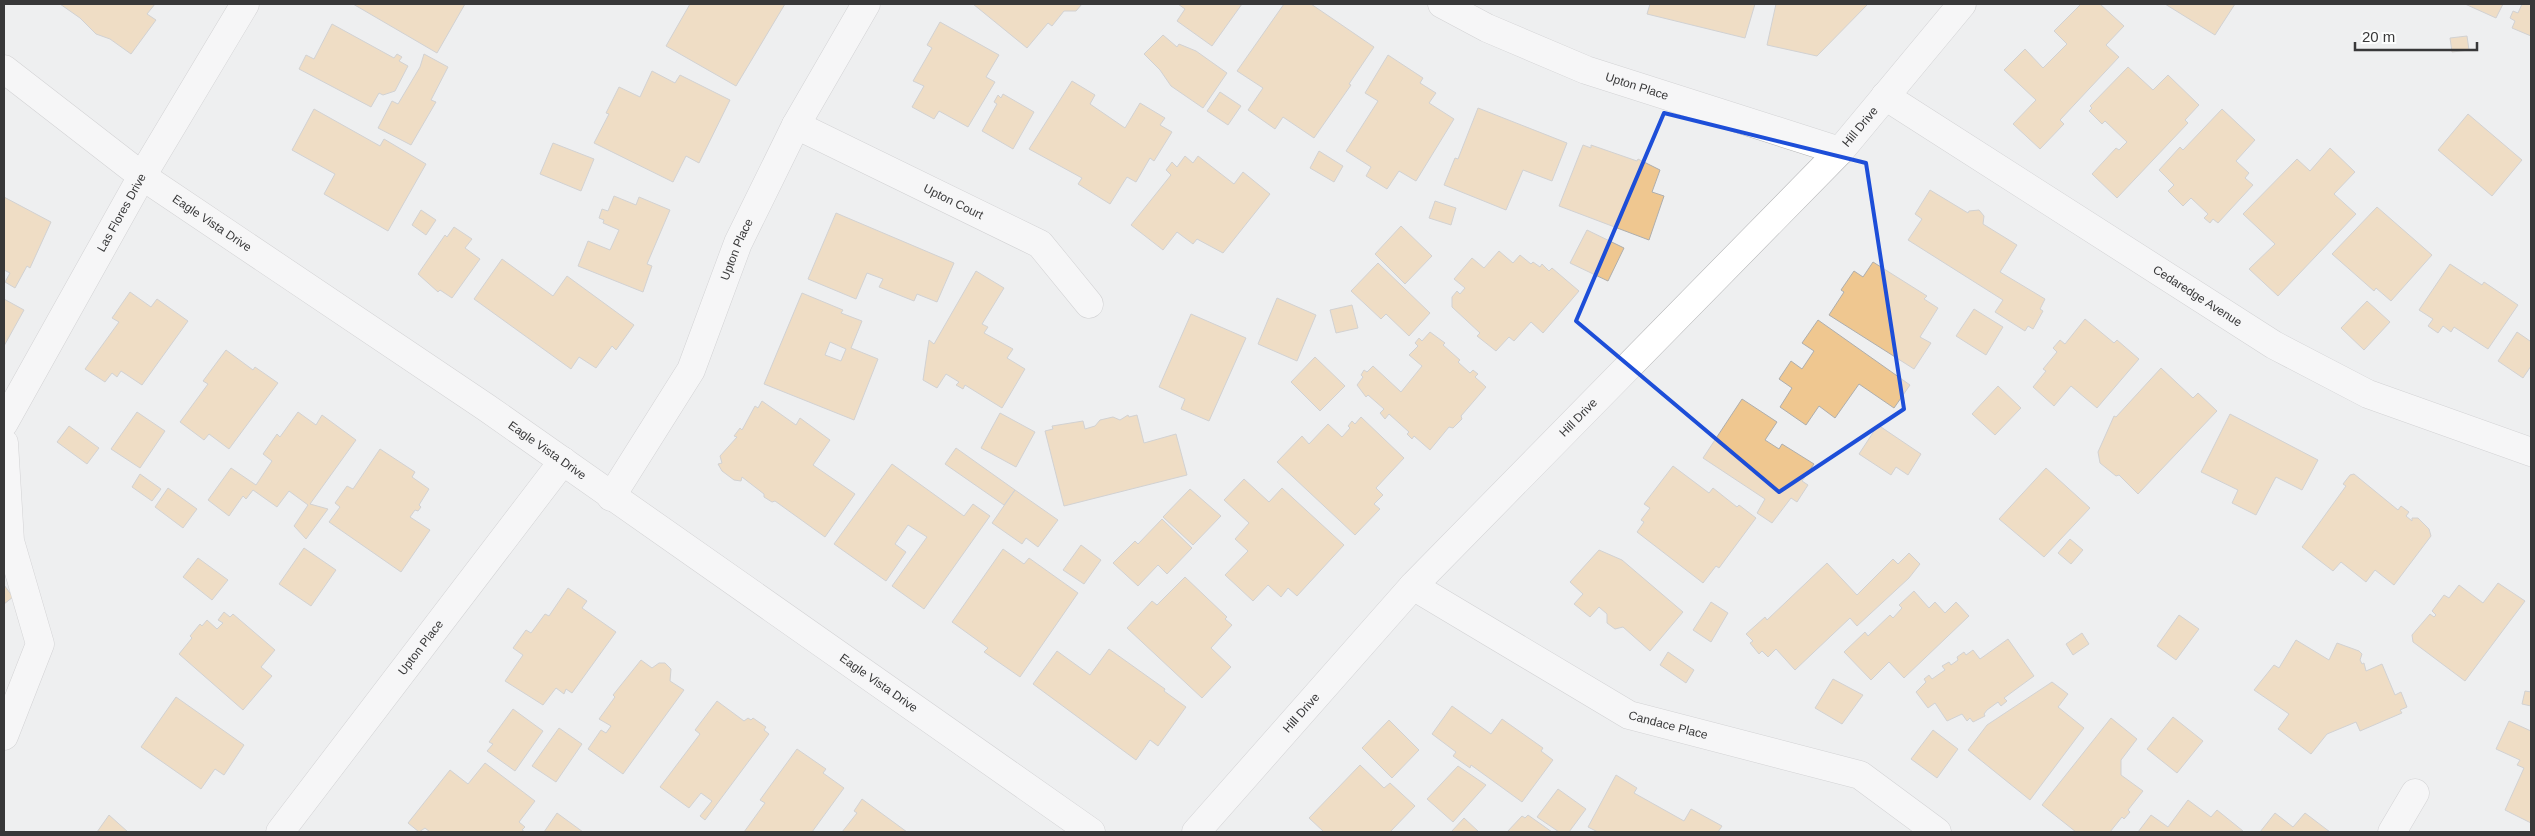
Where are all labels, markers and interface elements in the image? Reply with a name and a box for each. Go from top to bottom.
scale bar [2355,20,2478,52]
text: 20 m [2362,28,2395,45]
street label: Upton Place [1604,70,1671,103]
street label: Hill Drive [1839,104,1881,150]
street label: Las Flores Drive [94,171,149,254]
street label: Upton Court [921,181,986,222]
street label: Eagle Vista Drive [170,192,254,255]
street label: Upton Place [718,216,756,282]
street label: Cedaredge Avenue [2150,262,2245,330]
street label: Hill Drive [1556,395,1600,440]
street label: Eagle Vista Drive [506,418,589,483]
street label: Upton Place [395,617,446,678]
street label: Eagle Vista Drive [837,651,921,715]
street label: Hill Drive [1280,690,1323,735]
street label: Candace Place [1627,708,1710,742]

